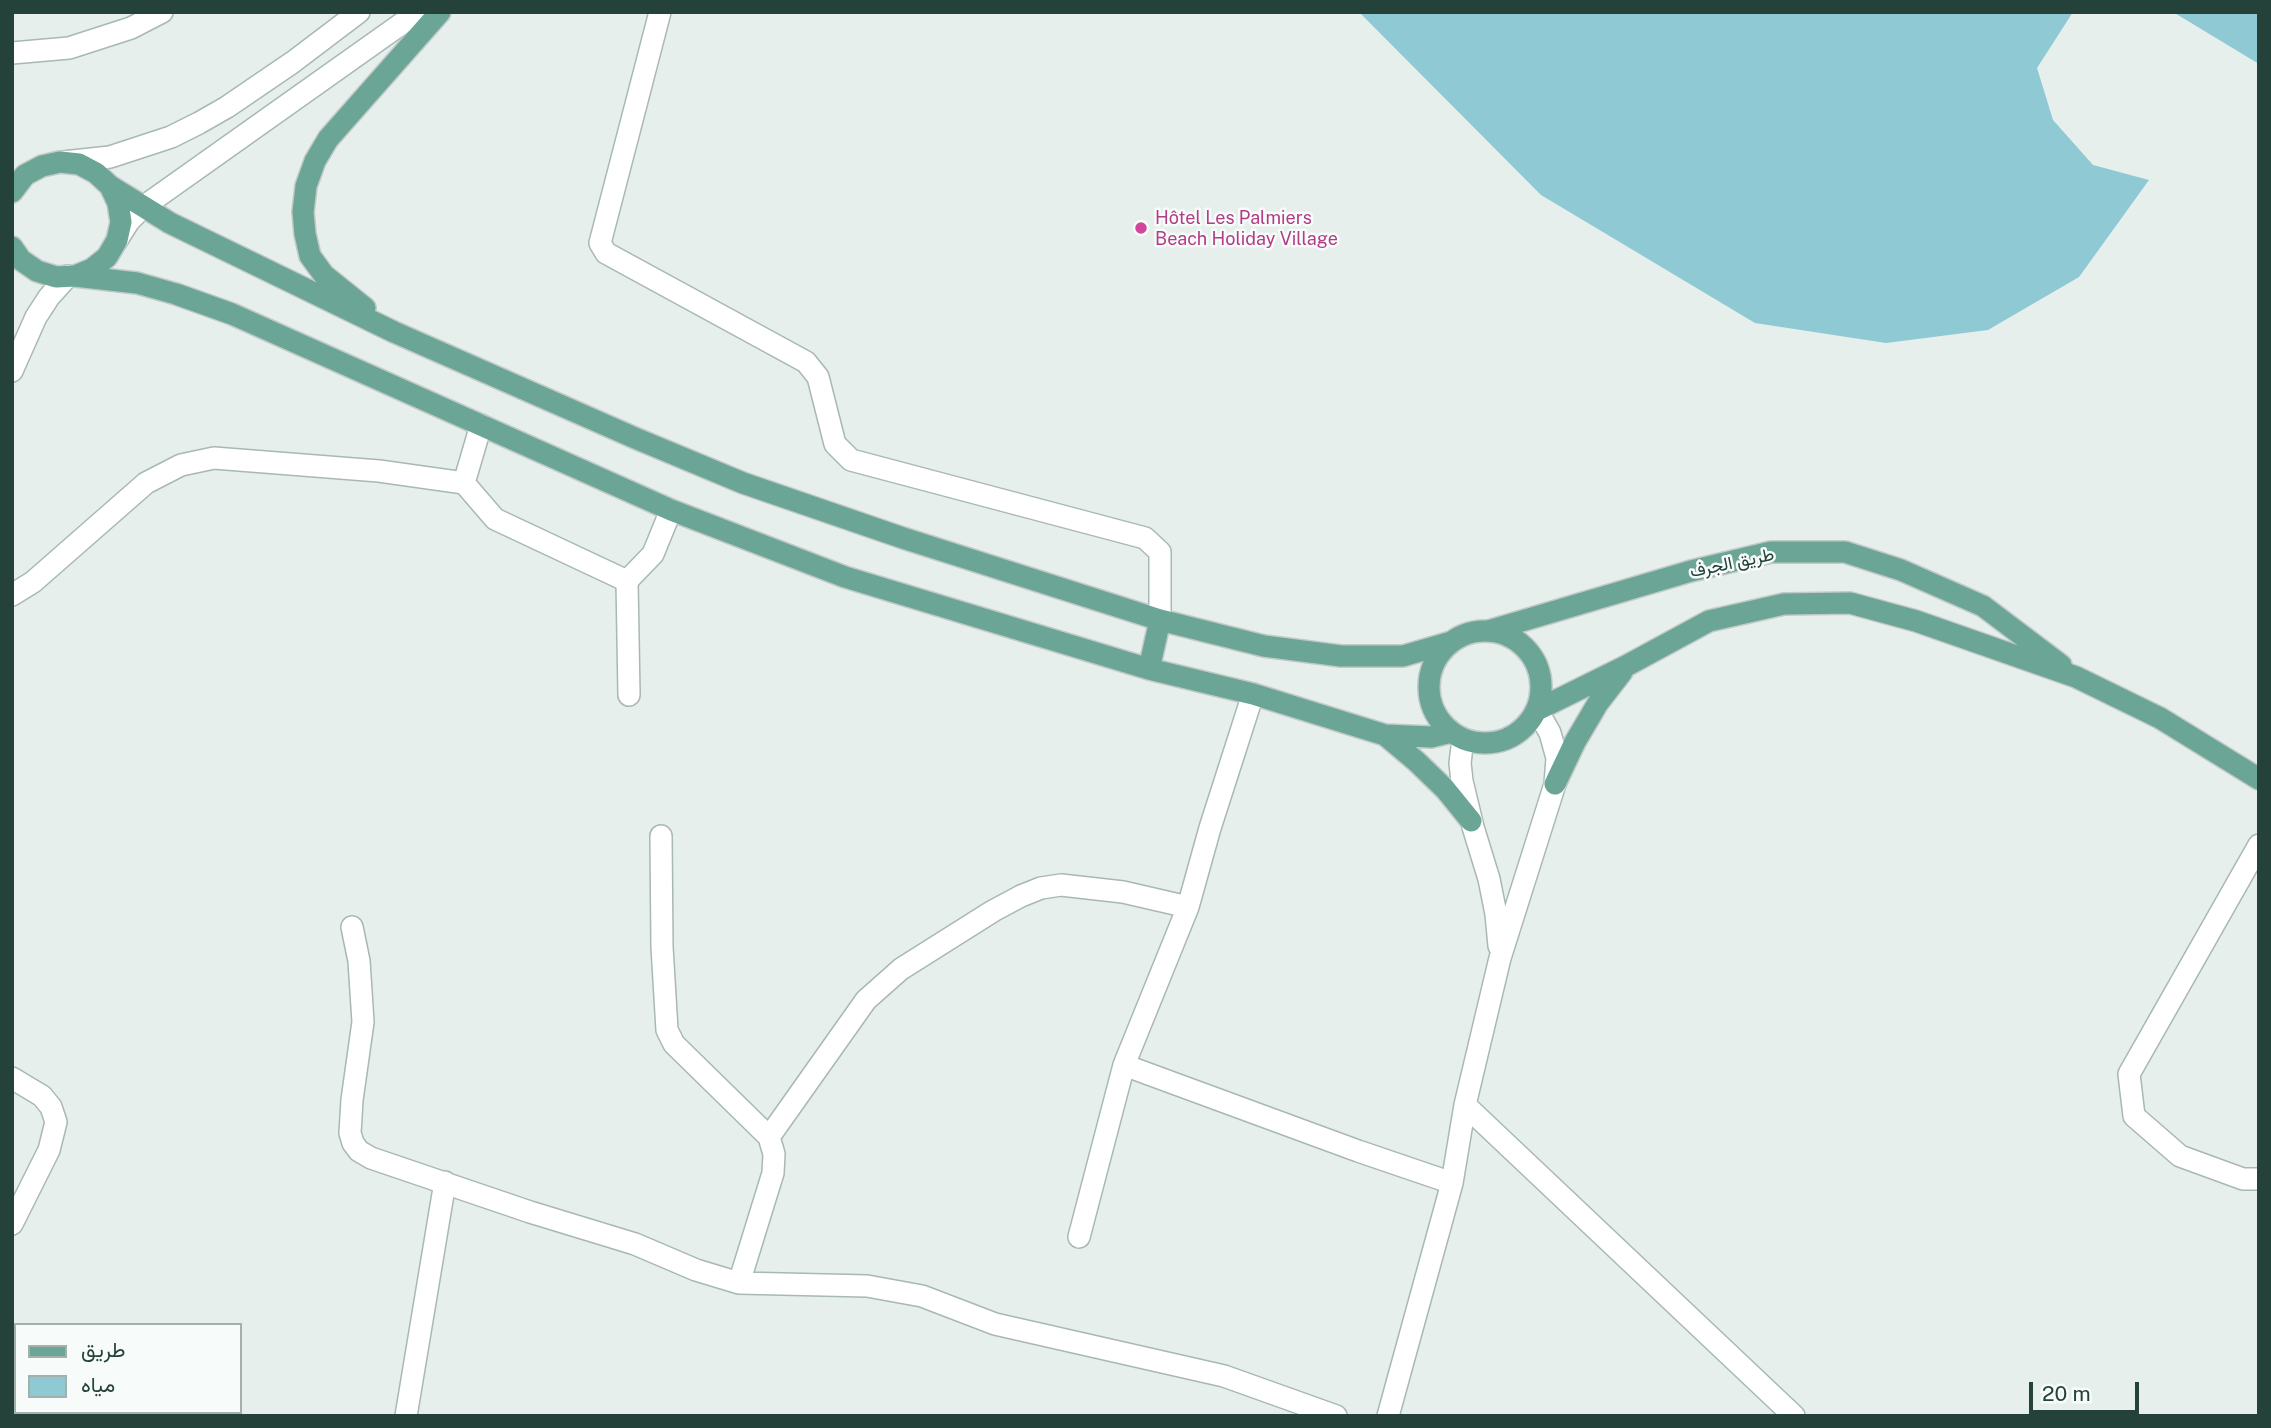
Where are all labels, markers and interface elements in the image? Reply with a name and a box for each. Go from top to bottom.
place label: Hôtel Les Palmiers Beach Holiday Village [1155,207,1338,249]
marker: Hôtel Les Palmiers Beach Holiday Village [1133,220,1149,236]
street label: طريق الجرف [1688,544,1776,582]
legend [14,1323,242,1414]
text: طريق [81,1337,126,1362]
scale bar [2033,1368,2143,1412]
text: مياه [81,1372,115,1397]
text: 20 m [2042,1381,2091,1406]

